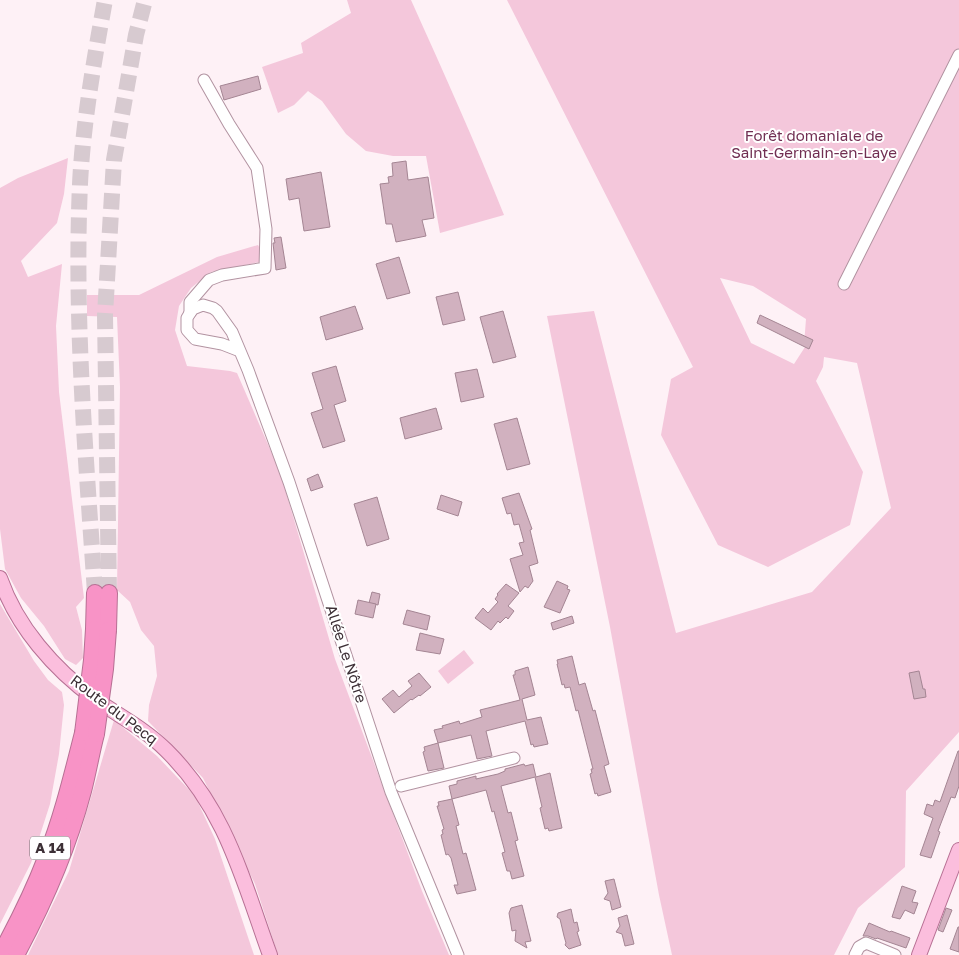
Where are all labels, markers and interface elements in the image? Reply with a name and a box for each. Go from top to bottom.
park label: Forêt domaniale de Saint-Germain-en-Laye [731,126,897,161]
street label: Allée Le Nôtre [323,602,371,705]
street label: Route du Pecq [67,671,162,748]
road number: A 14 [30,836,70,860]

